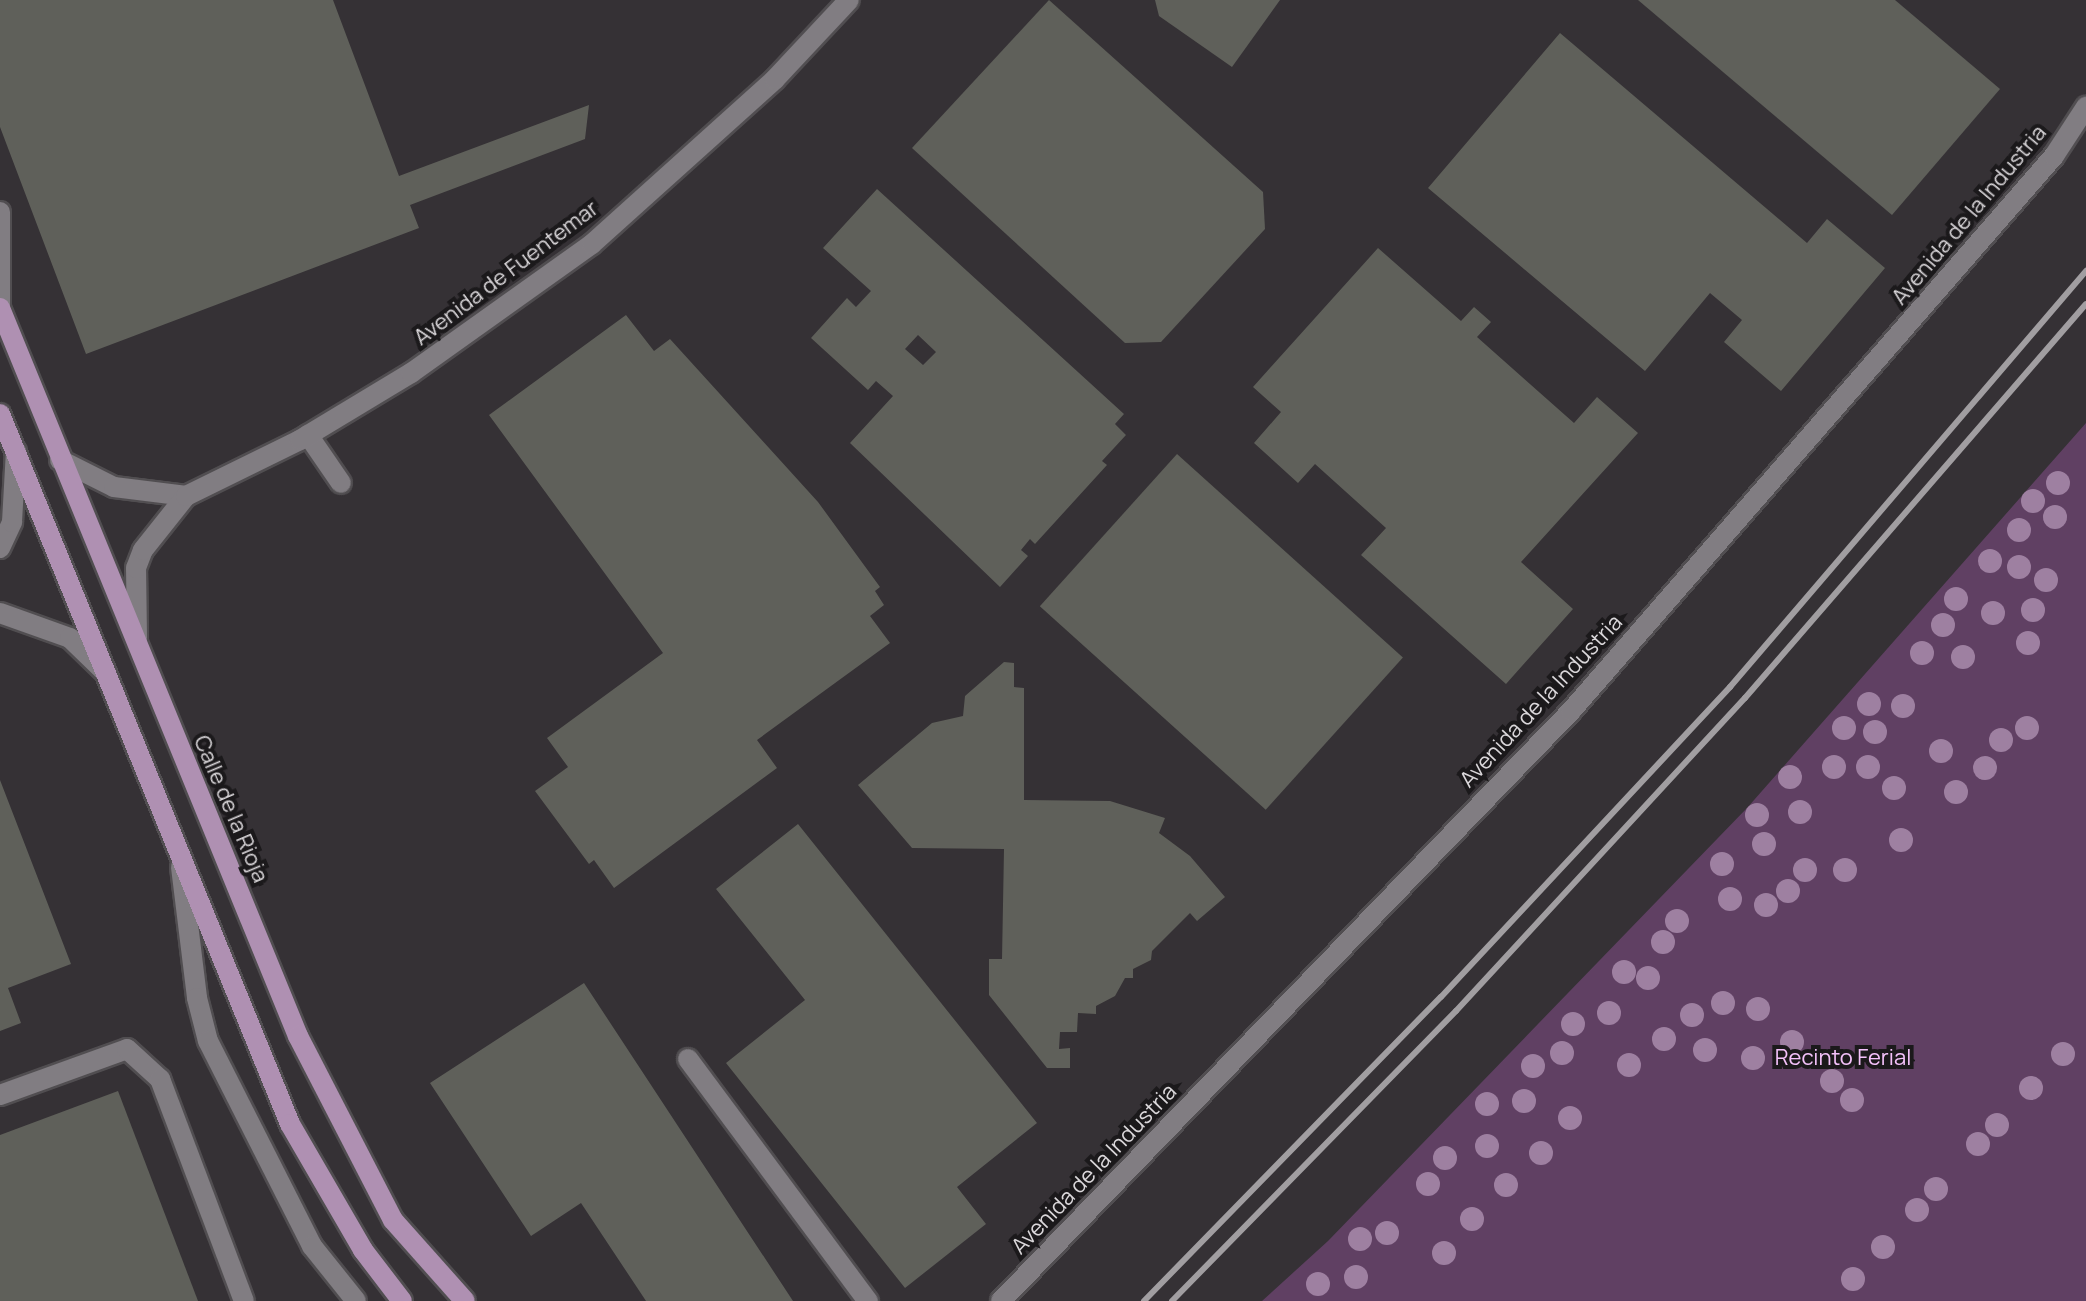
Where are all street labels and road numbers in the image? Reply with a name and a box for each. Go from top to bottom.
street label: Avenida de la Industria [1886,120,2052,310]
street label: Avenida de Fuentemar [409,195,603,351]
street label: Avenida de la Industria [1454,609,1628,793]
street label: Calle de la Rioja [188,731,274,887]
street label: Avenida de la Industria [1006,1079,1182,1259]

